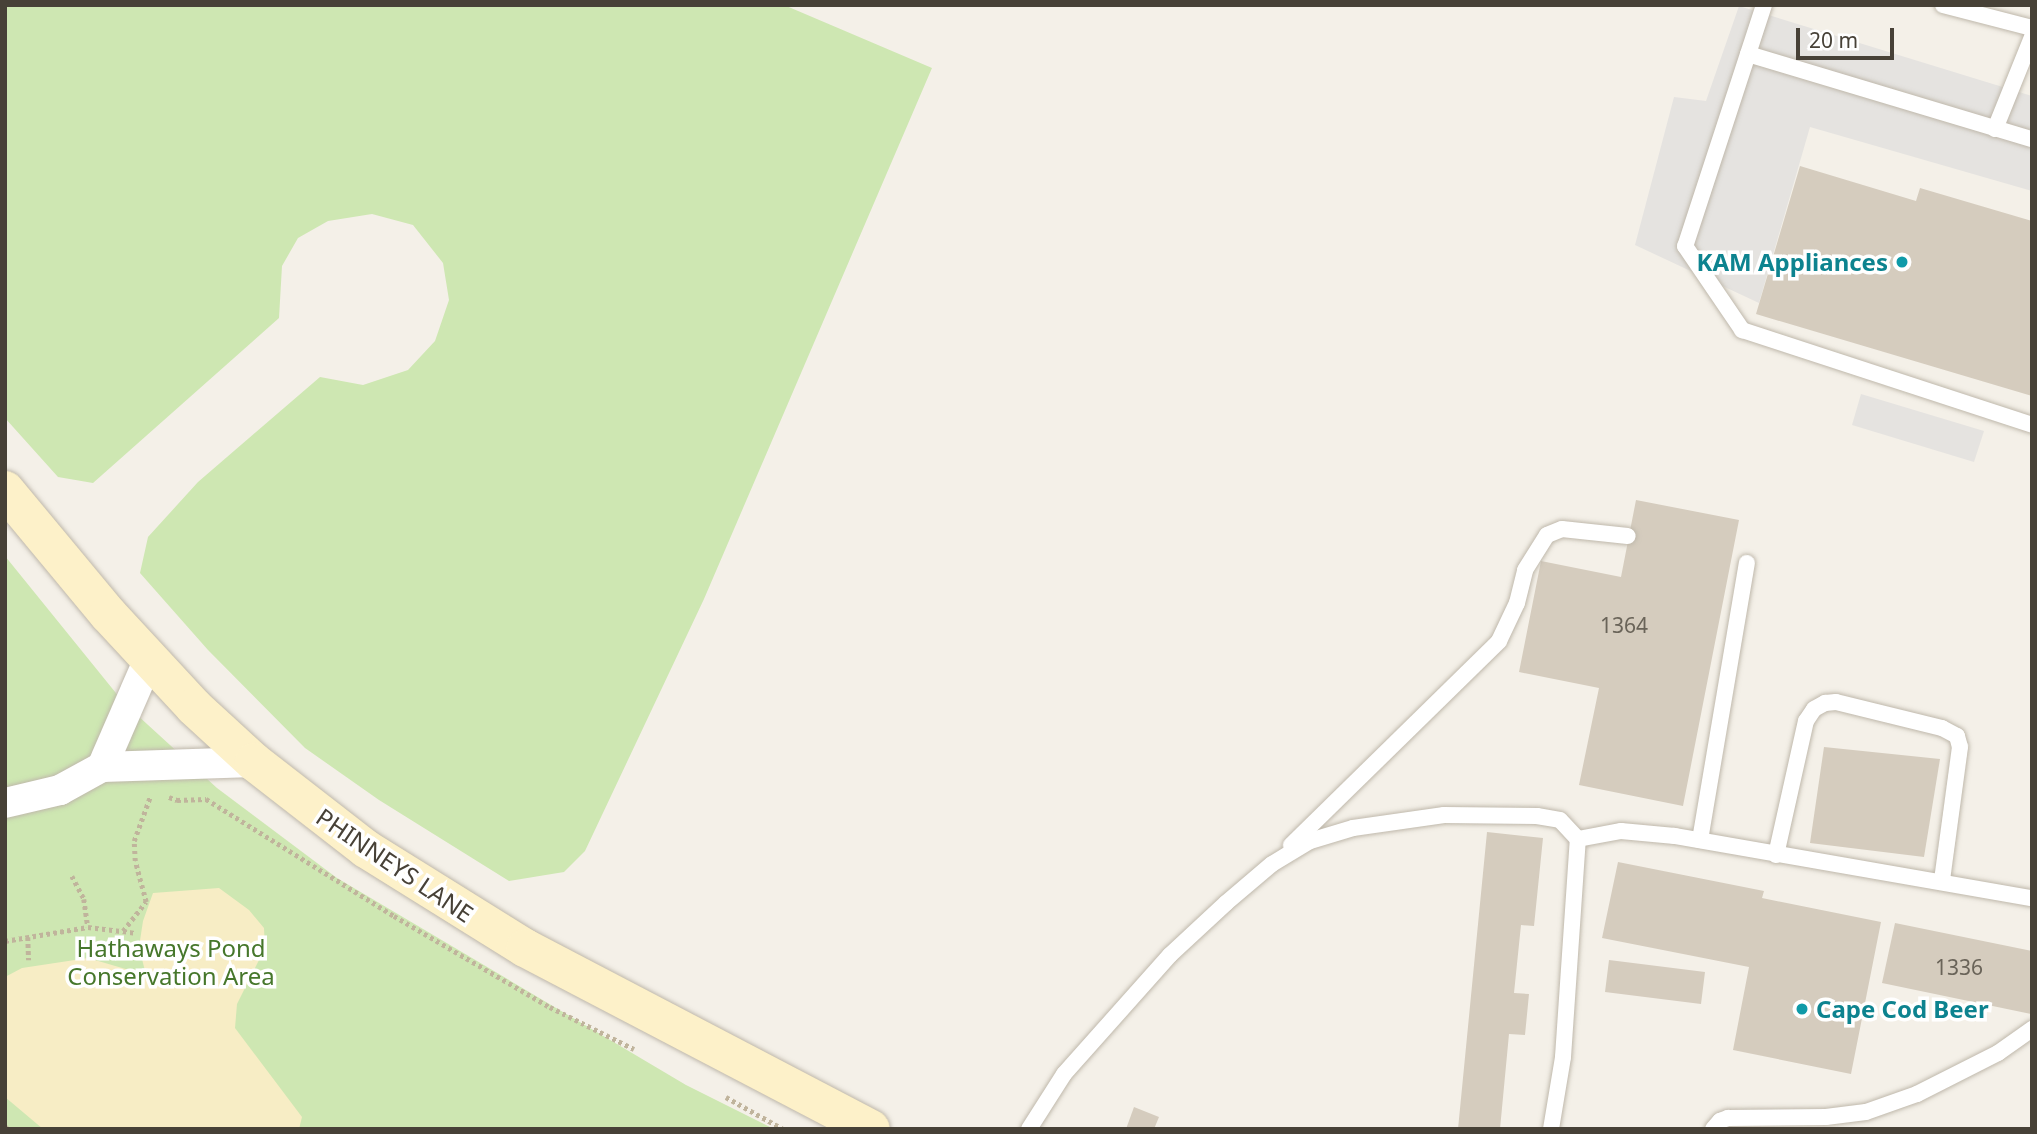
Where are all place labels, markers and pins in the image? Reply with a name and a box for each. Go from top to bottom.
place label: KAM Appliances [1697,248,1888,276]
marker: KAM Appliances [1894,254,1910,270]
place label: Cape Cod Beer [1816,995,1989,1023]
marker: Cape Cod Beer [1794,1001,1810,1017]

